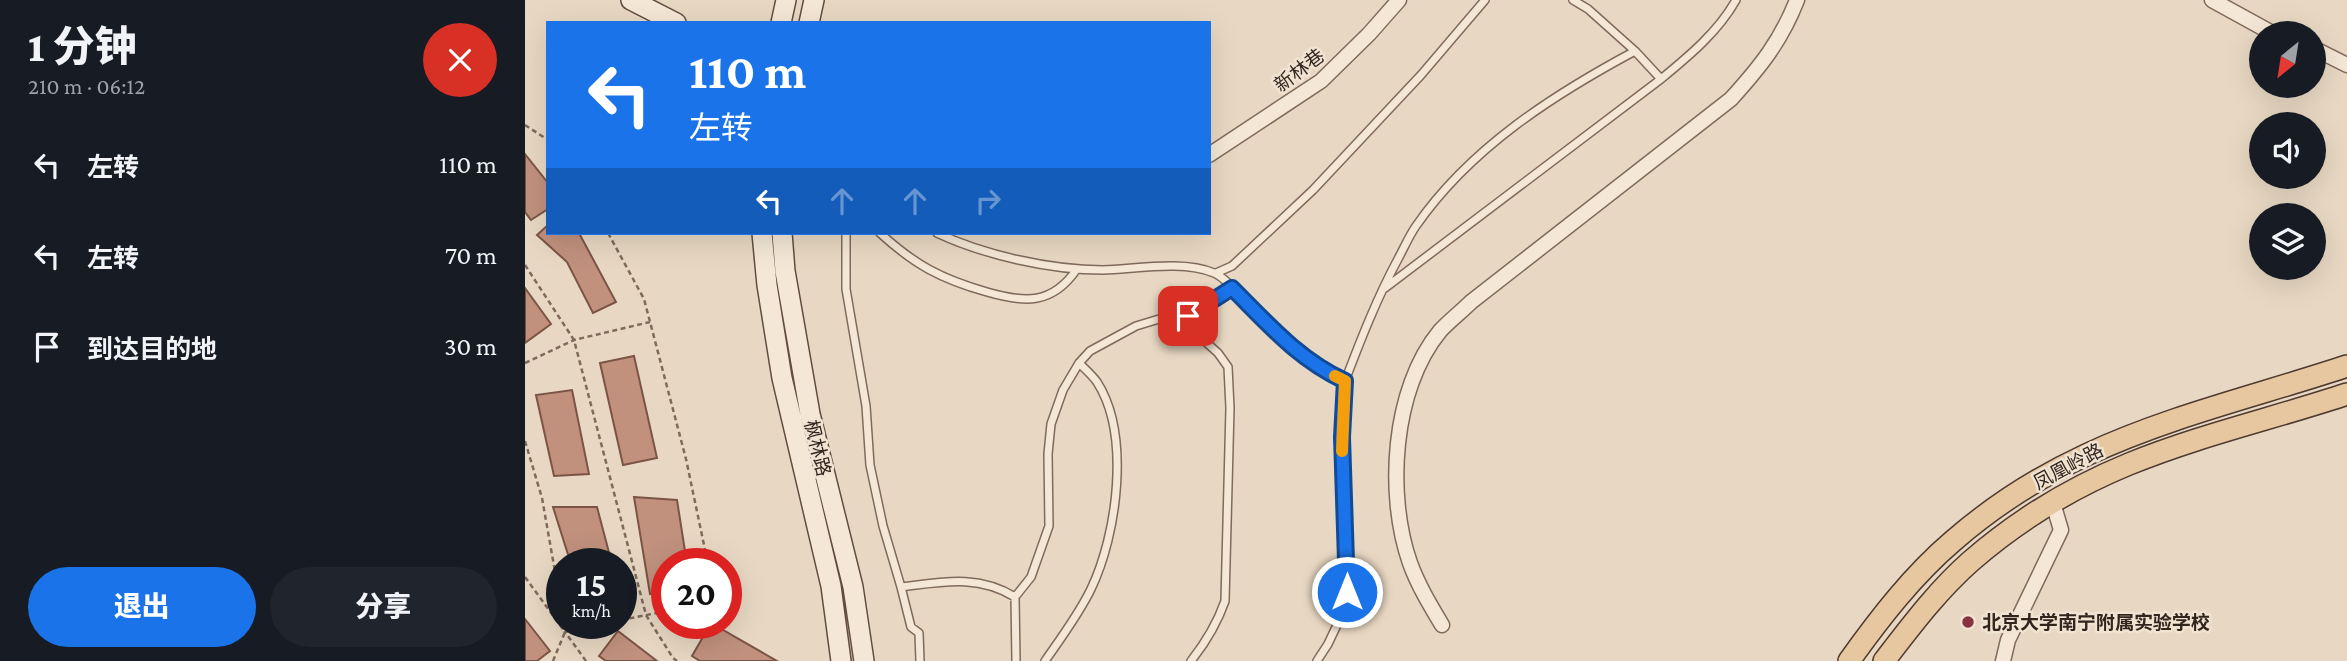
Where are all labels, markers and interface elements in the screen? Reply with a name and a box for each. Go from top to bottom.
north arrow [2249,21,2326,98]
map controls [2249,21,2326,280]
text: 1 分钟 [28,23,137,70]
button: close [423,23,497,97]
text: 110 m [689,44,806,99]
street label: 新林巷 [1270,45,1328,96]
icon: left [574,49,665,140]
text: 210 m · 06:12 [28,73,145,99]
text: 左转 [689,110,753,146]
button: sound [2249,112,2326,189]
icon: left [28,146,66,184]
text: 110 m [439,150,497,179]
text: 左转 [87,153,139,182]
icon: left [750,182,788,220]
icon: ahead [823,182,861,220]
icon: ahead [896,182,934,220]
icon: right [969,182,1007,220]
button: layers [2249,203,2326,280]
icon: left [28,237,66,275]
text: 70 m [445,241,497,270]
text: 左转 [87,244,139,273]
pin [1158,286,1218,346]
icon: arrive [1169,297,1207,335]
icon: arrive [28,328,66,366]
text: 30 m [444,332,497,361]
text: 到达目的地 [87,335,217,364]
street label: 枫林路 [800,418,835,478]
street label: 凤凰岭路 [2030,439,2107,494]
speed limit sign: 20 [651,548,742,639]
position arrow [1310,555,1384,629]
text: 15 [576,565,607,604]
button: 退出 [28,567,256,647]
button: 分享 [270,567,497,647]
text: km/h [572,601,611,621]
place label: 北京大学南宁附属实验学校 [1982,612,2210,633]
marker: 北京大学南宁附属实验学校 [1960,614,1976,630]

